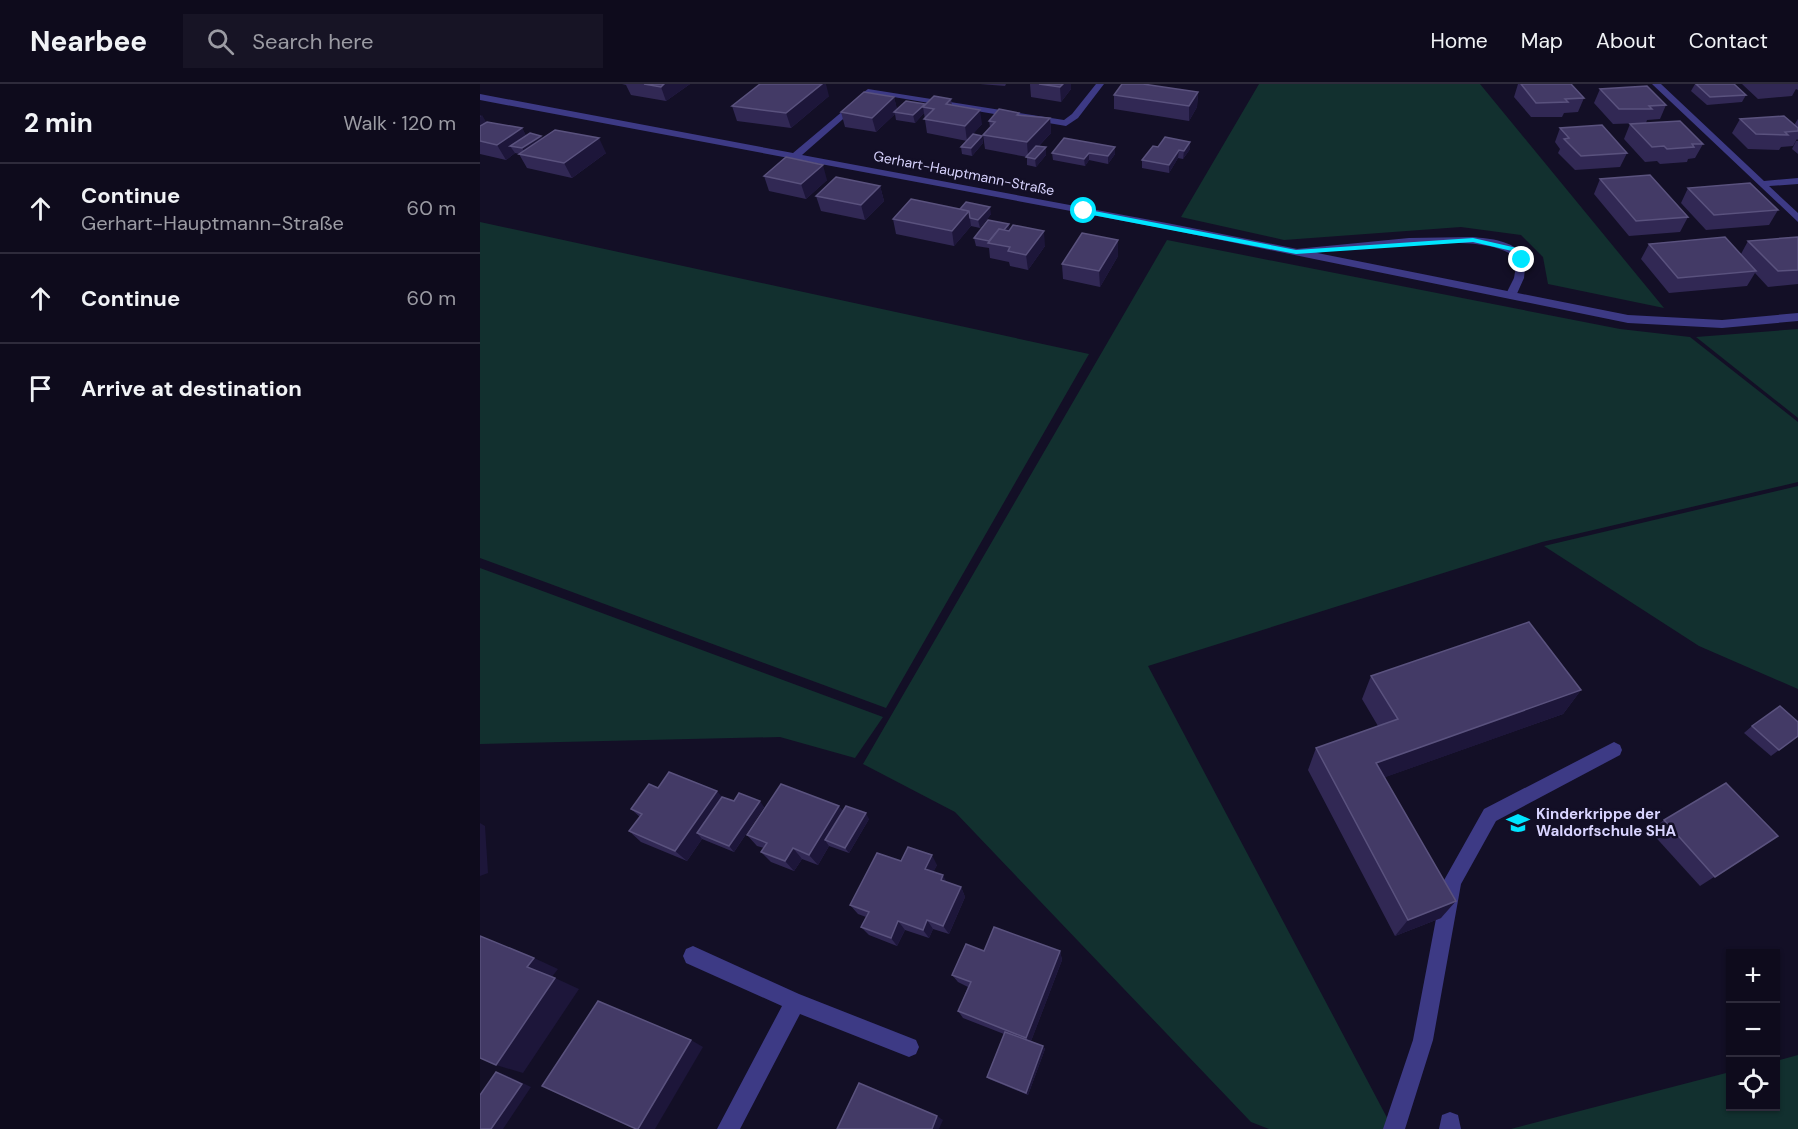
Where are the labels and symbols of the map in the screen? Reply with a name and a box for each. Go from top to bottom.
street label: Gerhart-Hauptmann-Straße [872,147,1056,199]
route start [1070,197,1096,223]
route end [1508,246,1534,272]
place label: Kinderkrippe der Waldorfschule SHA [1536,804,1677,841]
school or university icon: Kinderkrippe der Waldorfschule SHA [1505,810,1531,836]

